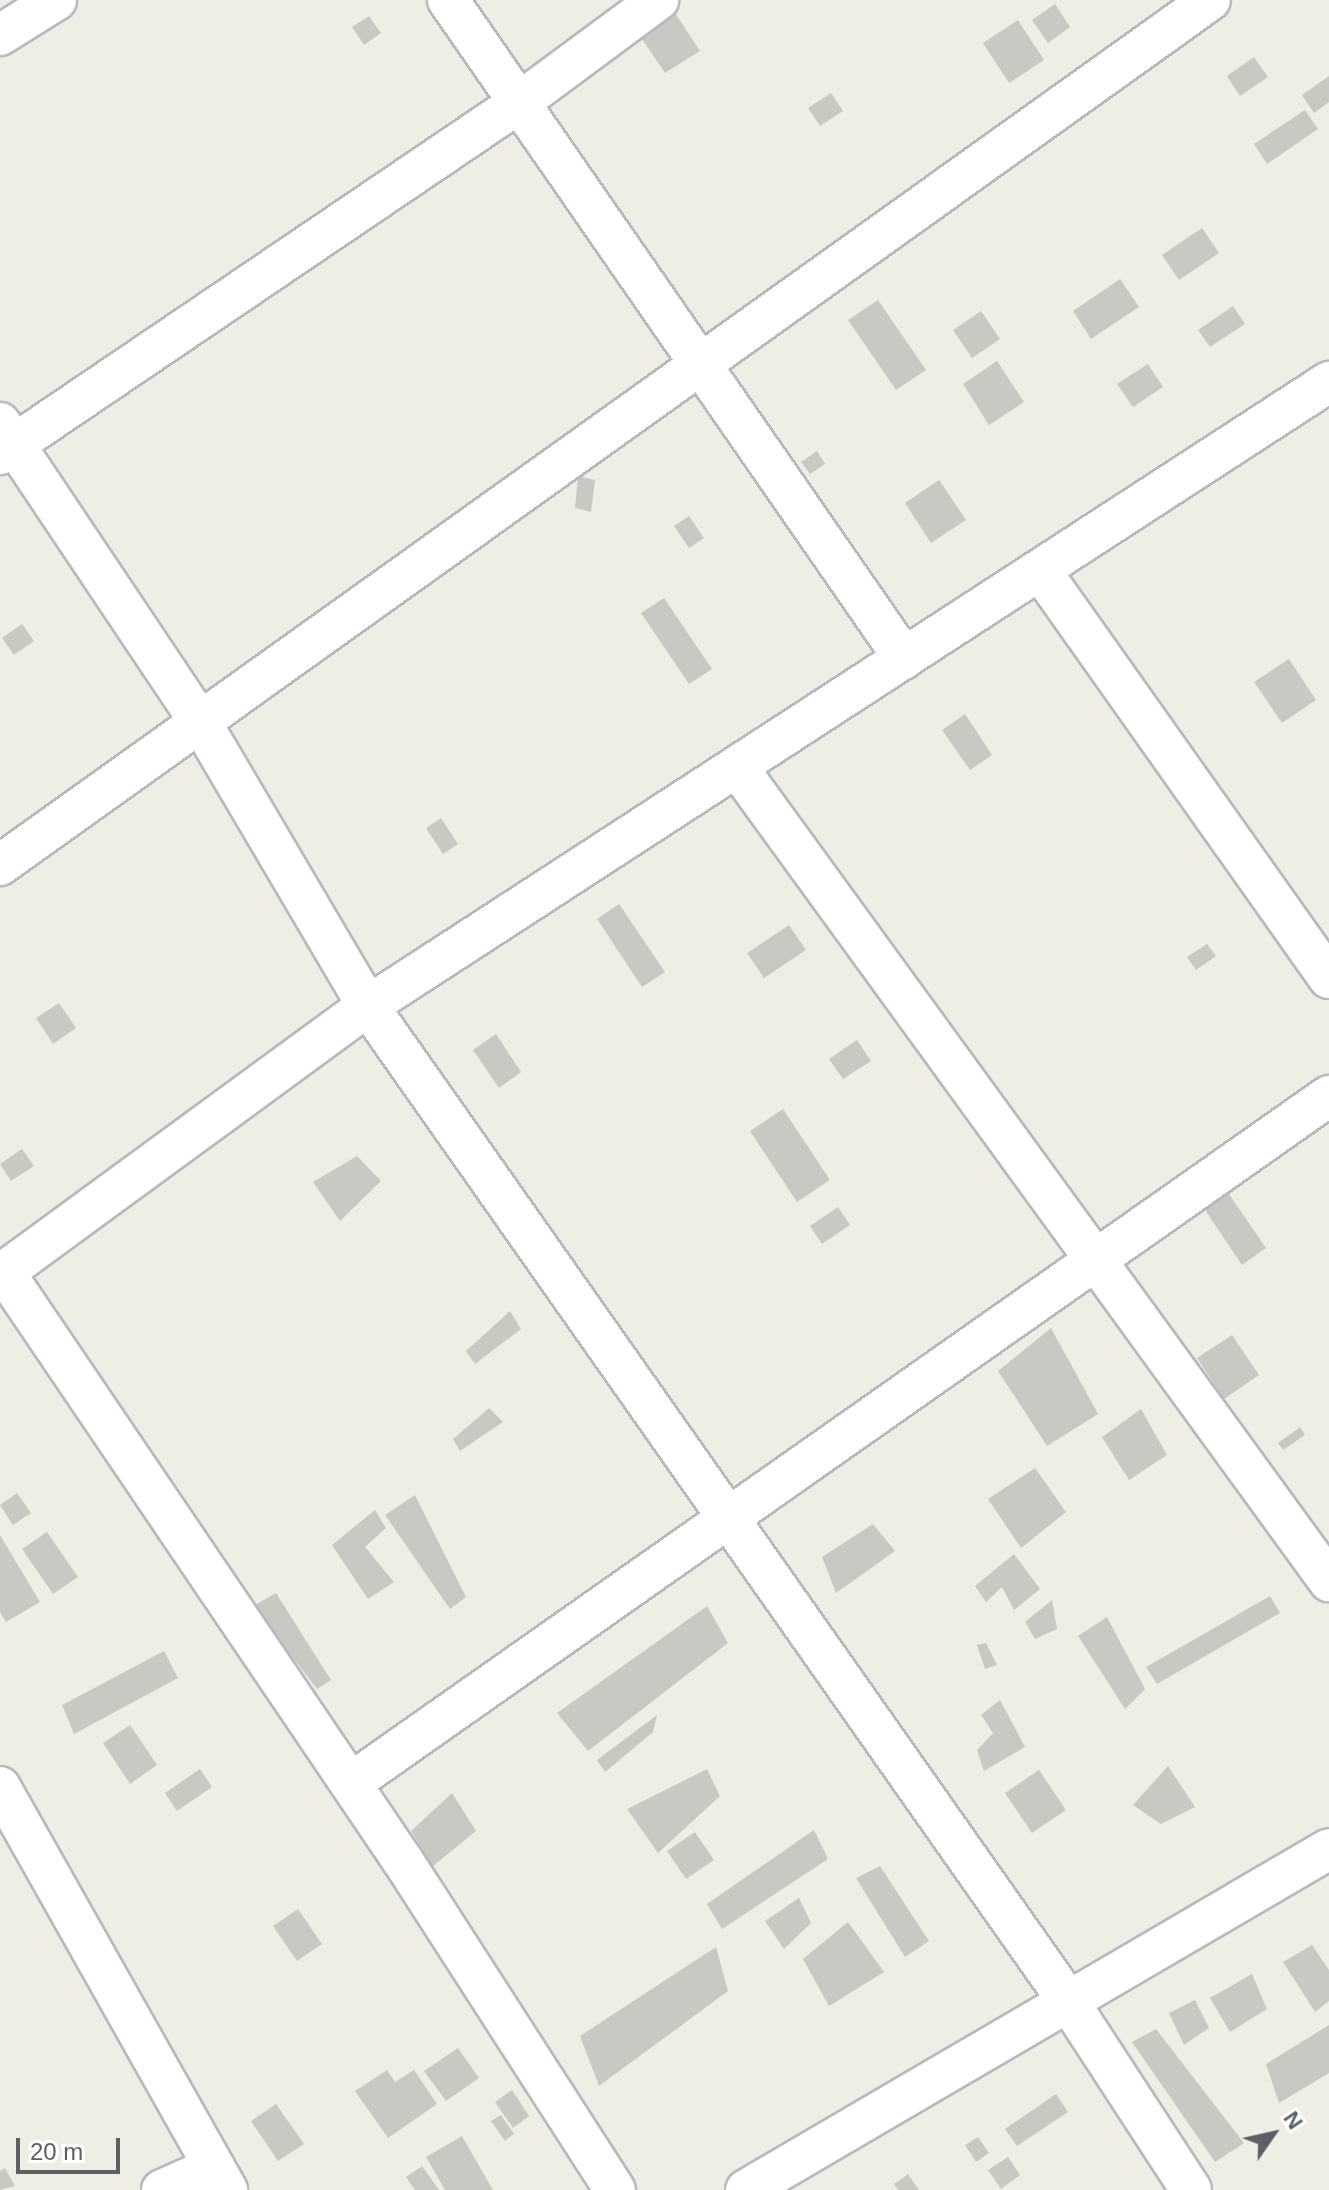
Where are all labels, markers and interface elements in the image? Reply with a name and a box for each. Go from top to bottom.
north arrow [1233,2094,1313,2174]
text: N [1279,2107,1308,2134]
scale bar [20,2122,124,2172]
text: 20 m [30,2138,83,2165]

